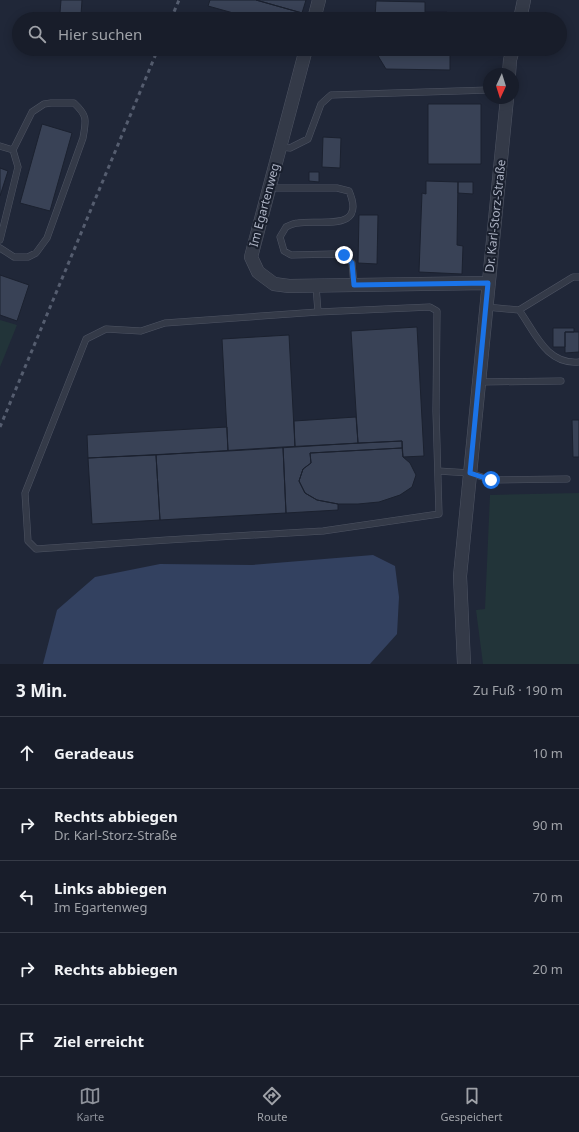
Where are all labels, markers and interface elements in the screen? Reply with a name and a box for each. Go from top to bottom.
search box [12,12,567,56]
icon: search [26,23,48,45]
text: Hier suchen [58,24,142,44]
north arrow [483,68,519,104]
street label: Dr. Karl-Storz-Straße [481,158,509,273]
street label: Im Egartenweg [245,161,283,249]
route end [335,246,353,264]
route start [482,471,500,489]
text: 3 Min. [16,679,67,702]
text: Zu Fuß · 190 m [473,681,563,699]
icon: ahead [16,742,38,764]
text: Geradeaus [54,743,134,763]
text: 10 m [533,744,563,762]
text: Rechts abbiegen [54,806,178,826]
icon: right [16,814,38,836]
text: 90 m [533,816,563,834]
text: Dr. Karl-Storz-Straße [54,826,177,844]
text: Links abbiegen [54,878,167,898]
icon: left [16,886,38,908]
text: 70 m [533,888,563,906]
text: Im Egartenweg [54,898,147,916]
icon: right [16,958,38,980]
text: Rechts abbiegen [54,959,178,979]
text: 20 m [533,960,563,978]
icon: arrive [16,1030,38,1052]
text: Ziel erreicht [54,1031,144,1051]
tab: Karte [76,1085,104,1124]
tab: Route [257,1085,288,1124]
tab: Gespeichert [440,1085,503,1124]

